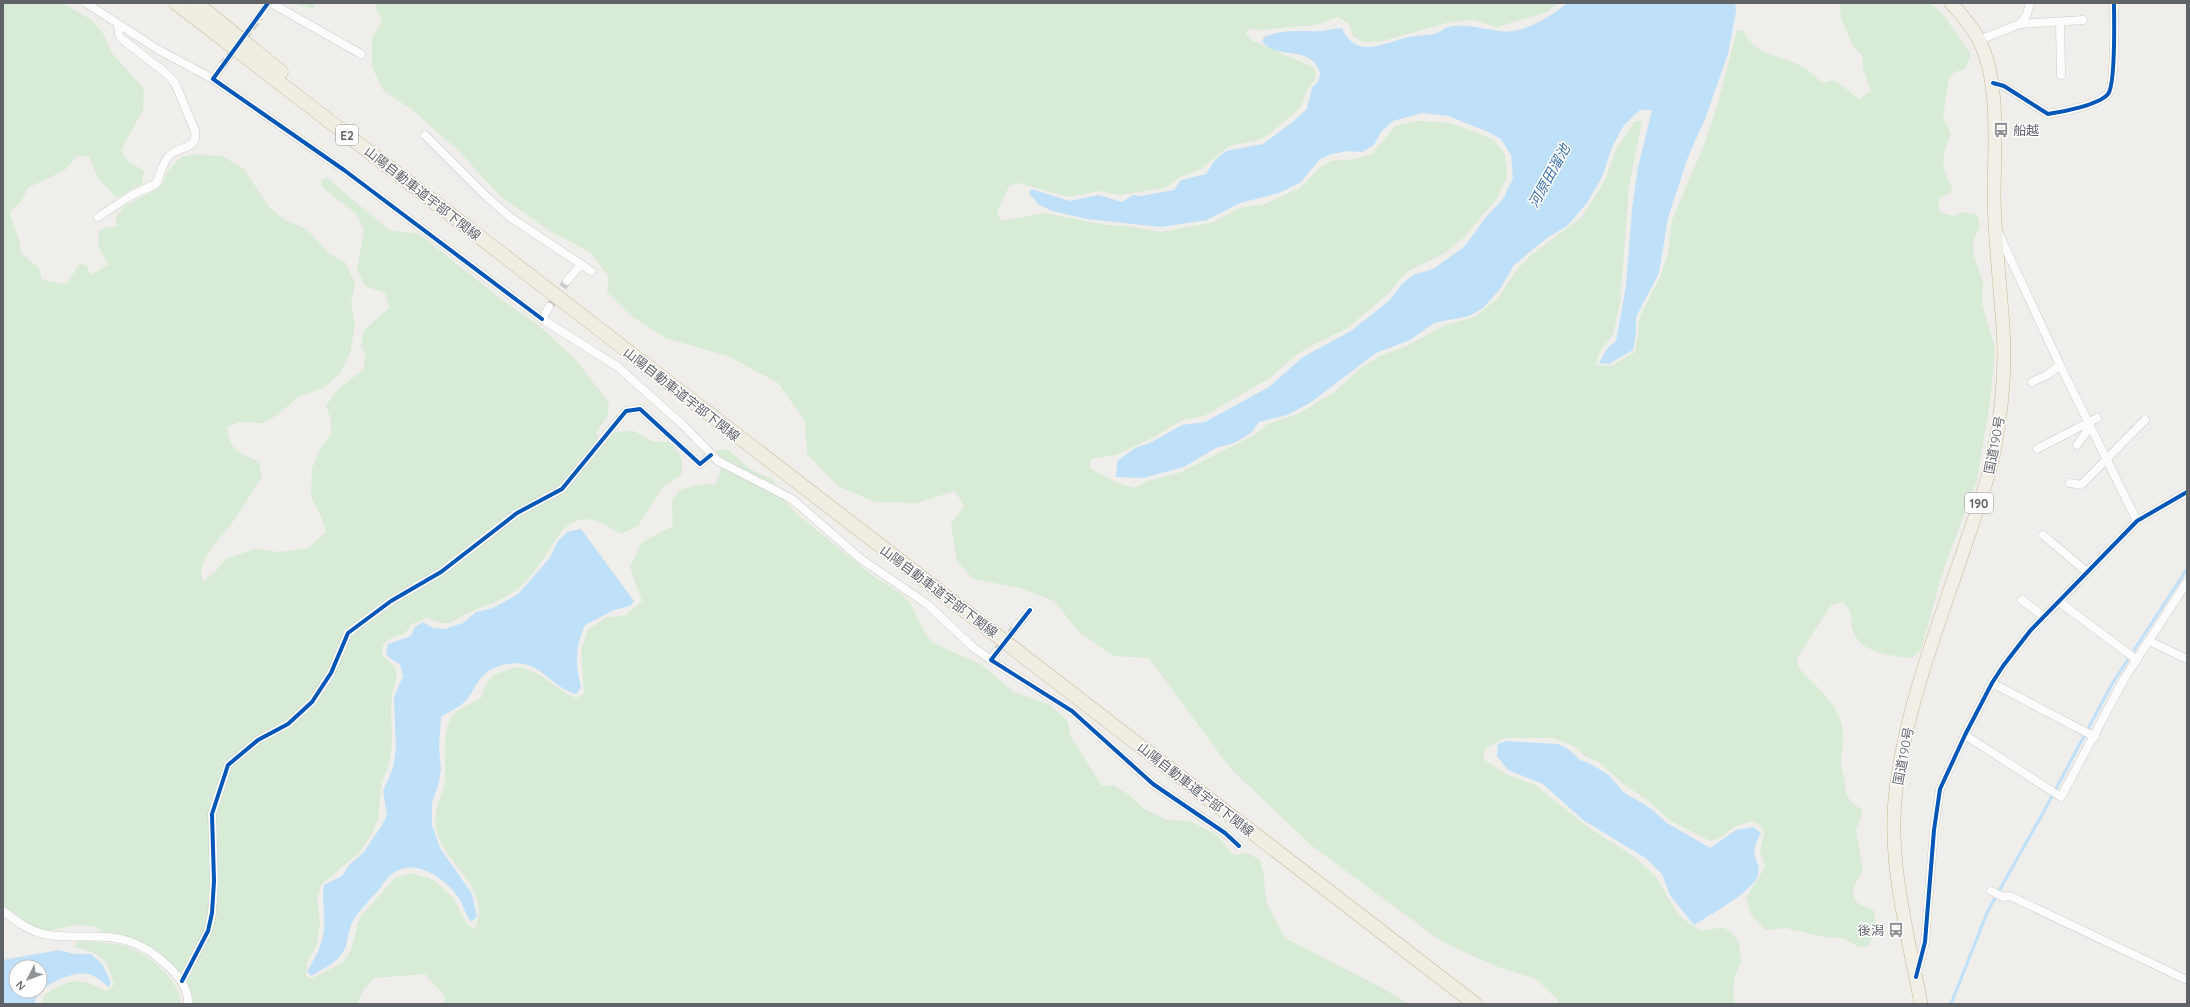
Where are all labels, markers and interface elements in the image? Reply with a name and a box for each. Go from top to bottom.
bus stop icon: 船越 [1992,121,2010,139]
place label: 船越 [2013,122,2039,138]
road number: E2 [336,125,358,145]
water label: 河原田溜池 [1524,139,1575,211]
street label: 山陽自動車道宇部下関線 [362,143,484,243]
street label: 山陽自動車道宇部下関線 [621,344,743,444]
street label: 国道190号 [1981,415,2007,475]
road number: 190 [1965,493,1993,513]
street label: 山陽自動車道宇部下関線 [877,542,1001,640]
street label: 国道190号 [1890,726,1916,786]
street label: 山陽自動車道宇部下関線 [1135,739,1257,839]
bus stop icon: 後潟 [1887,921,1905,939]
place label: 後潟 [1858,922,1884,938]
north arrow [8,959,48,999]
text: N [13,978,28,993]

